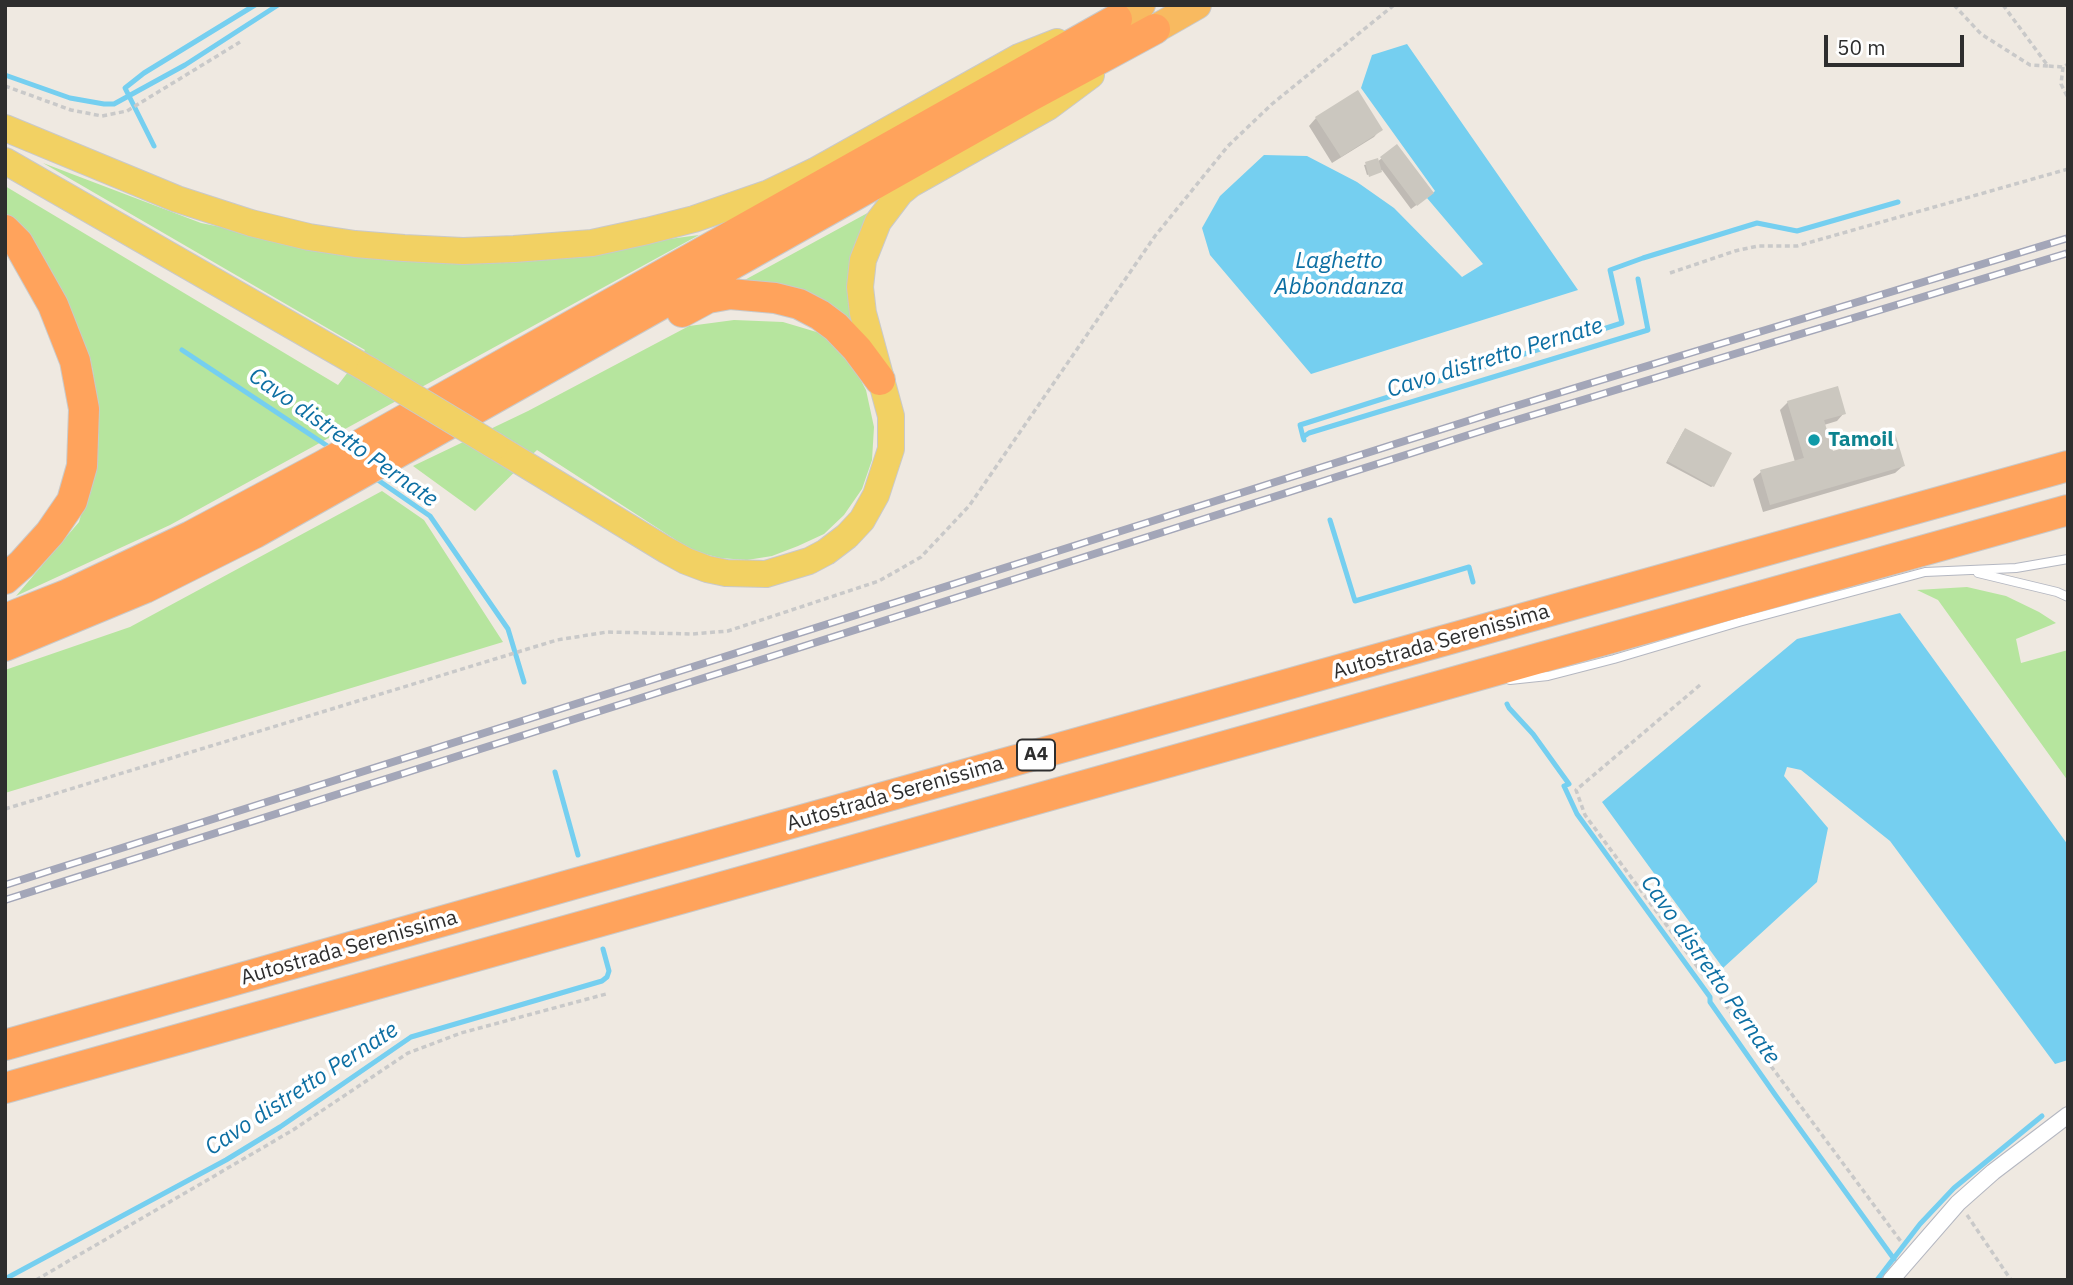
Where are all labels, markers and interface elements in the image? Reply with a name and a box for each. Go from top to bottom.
scale bar [1828,21,1968,65]
text: 50 m [1837,33,1886,61]
water label: Laghetto Abbondanza [1274,247,1404,301]
water label: Cavo distretto Pernate [1384,312,1606,404]
water label: Cavo distretto Pernate [243,362,443,514]
place label: Tamoil [1828,427,1894,453]
marker: Tamoil [1806,432,1822,448]
street label: Autostrada Serenissima [1330,599,1552,685]
road number: A4 [1017,740,1055,770]
street label: Autostrada Serenissima [784,751,1006,837]
water label: Cavo distretto Pernate [1634,870,1786,1070]
street label: Autostrada Serenissima [238,905,460,991]
water label: Cavo distretto Pernate [200,1016,404,1162]

